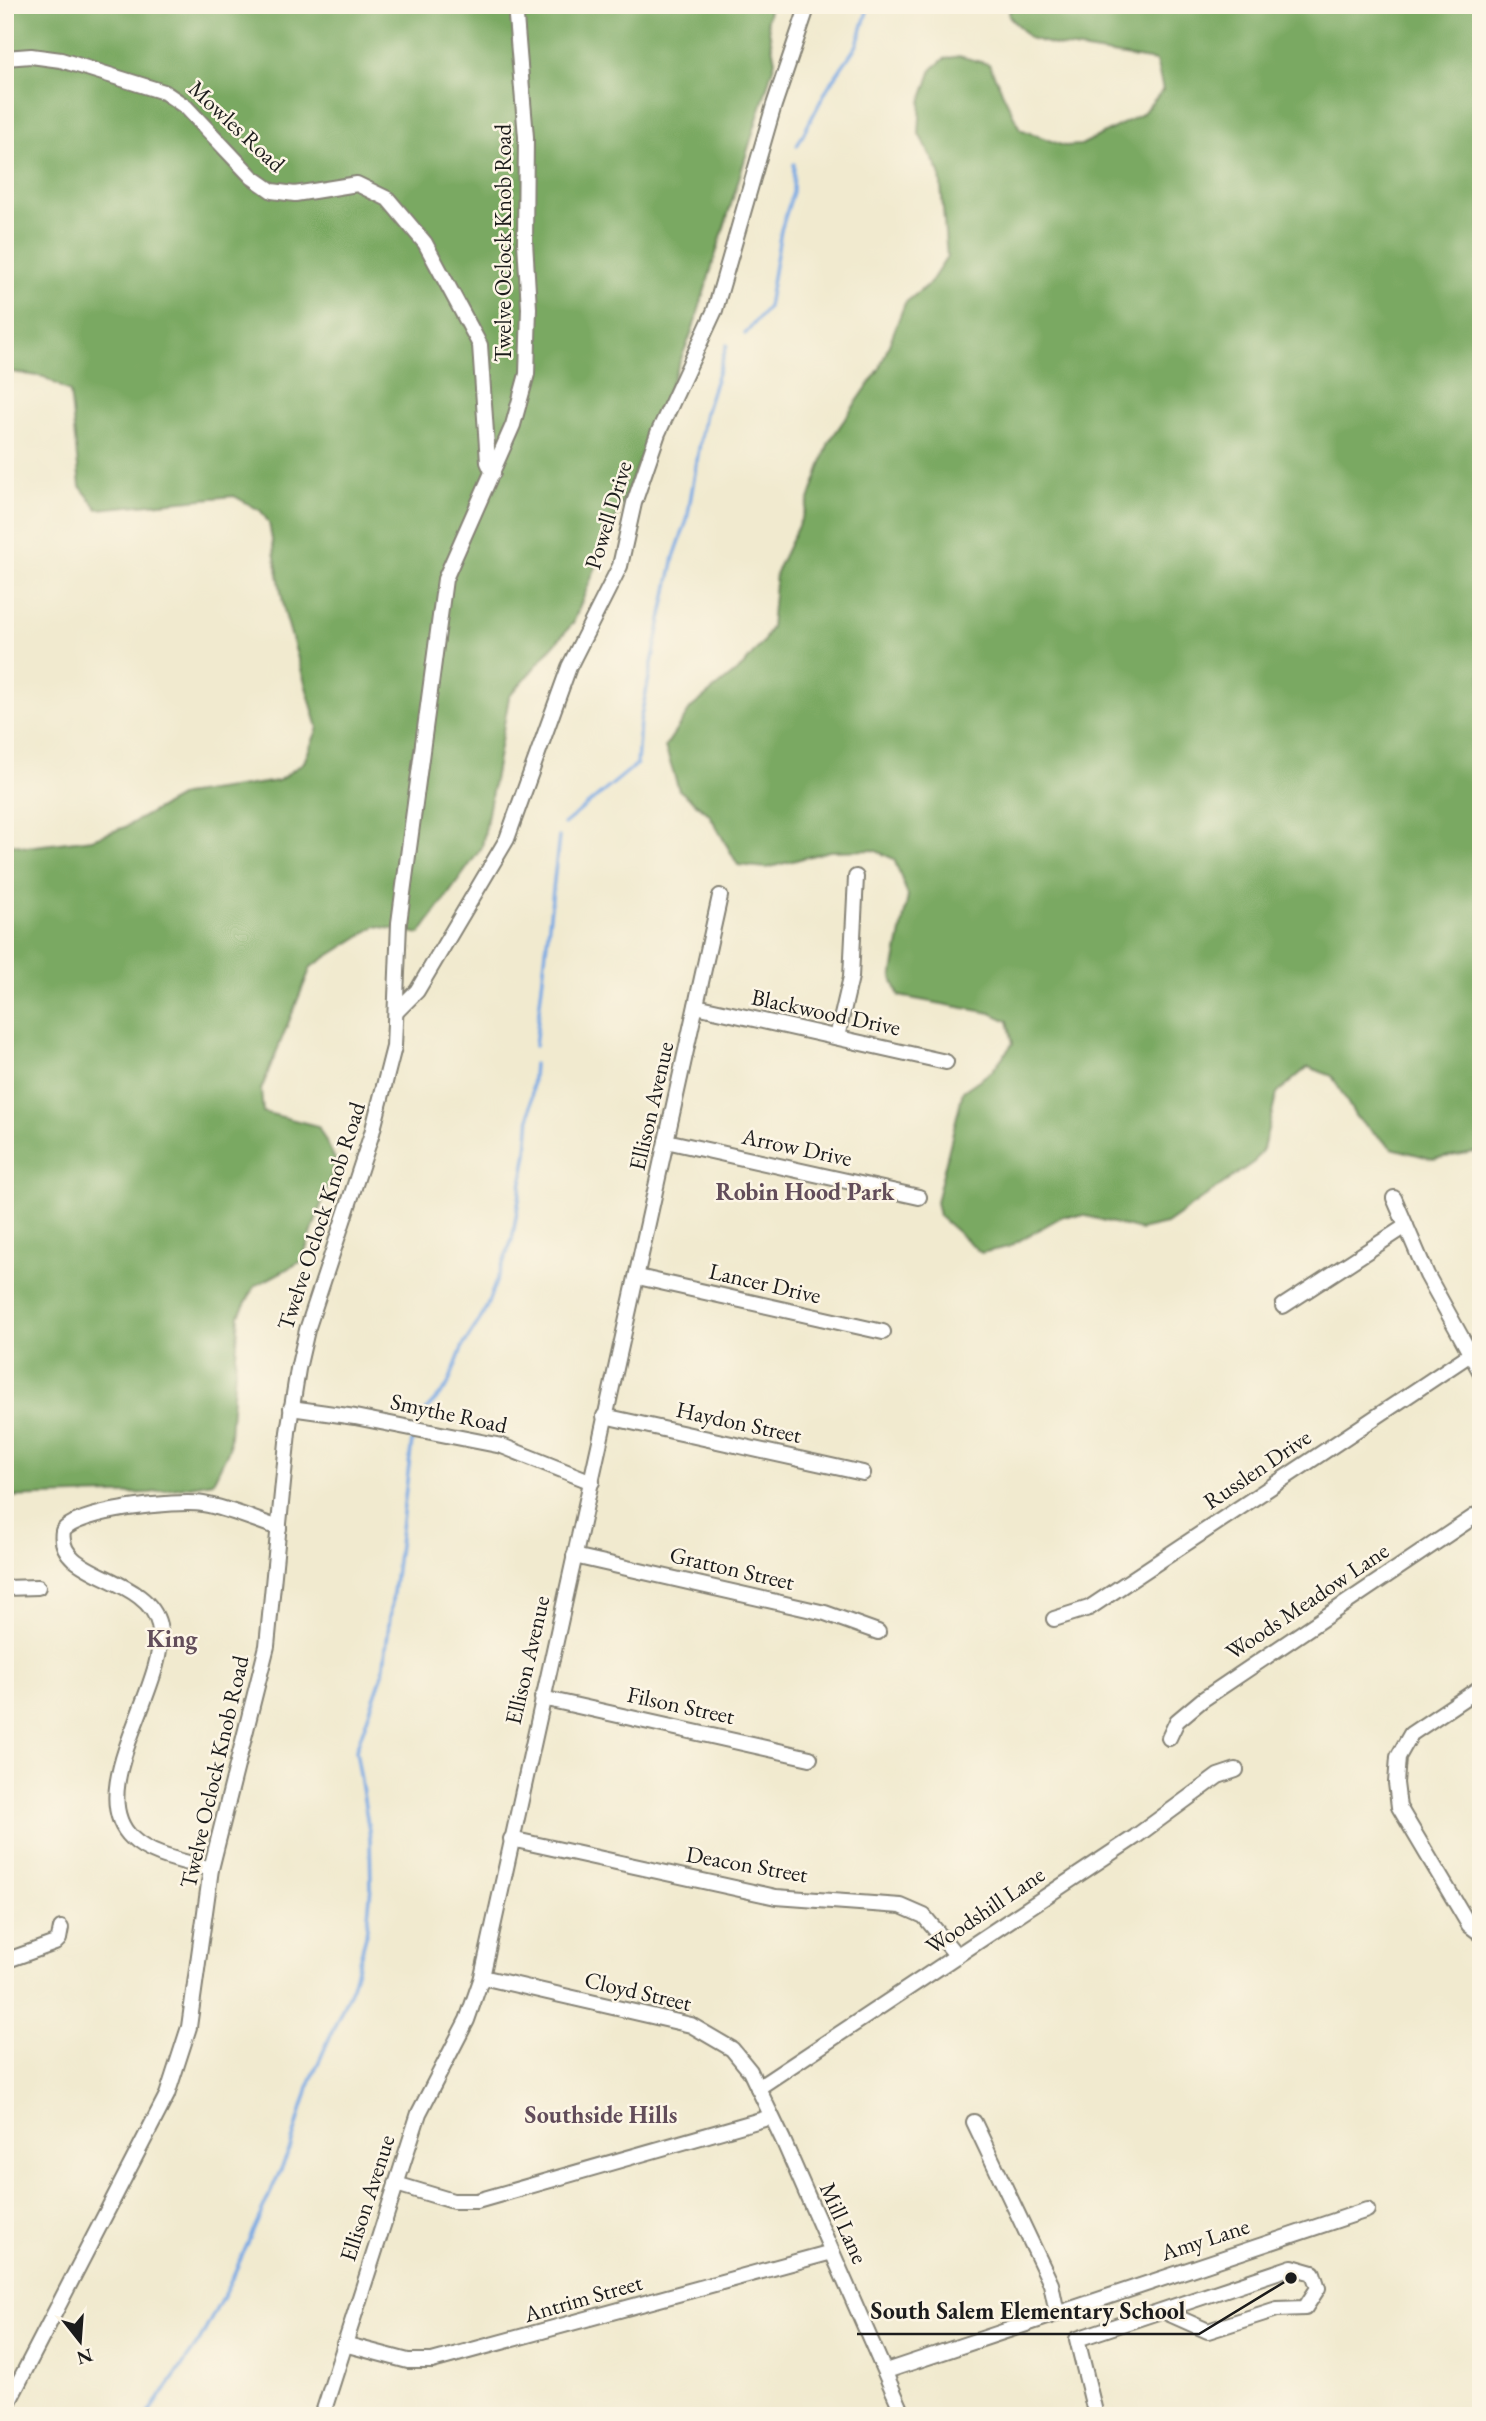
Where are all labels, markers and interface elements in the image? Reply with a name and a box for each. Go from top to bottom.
street label: Mowles Road [182,74,292,179]
street label: Twelve Oclock Knob Road [488,124,518,362]
street label: Powell Drive [577,457,639,573]
street label: Blackwood Drive [749,982,903,1042]
street label: Ellison Avenue [622,1039,680,1173]
street label: Twelve Oclock Knob Road [270,1098,372,1334]
street label: Arrow Drive [738,1120,855,1173]
district label: Robin Hood Park [716,1176,895,1207]
street label: Lancer Drive [706,1256,824,1310]
street label: Smythe Road [388,1386,510,1440]
street label: Haydon Street [674,1394,805,1450]
street label: Russlen Drive [1197,1422,1317,1516]
street label: Woods Meadow Lane [1220,1535,1394,1667]
street label: Gratton Street [667,1539,798,1597]
street label: Ellison Avenue [498,1593,556,1727]
district label: King [147,1623,198,1655]
street label: Twelve Oclock Knob Road [173,1652,255,1891]
street label: Filson Street [625,1679,738,1731]
street label: Deacon Street [684,1839,811,1890]
street label: Woodshill Lane [920,1859,1050,1961]
street label: Cloyd Street [582,1964,695,2018]
district label: Southside Hills [525,2099,677,2130]
street label: Ellison Avenue [332,2131,402,2265]
street label: Mill Lane [813,2178,875,2268]
street label: Amy Lane [1156,2211,1253,2268]
street label: Antrim Street [519,2267,646,2329]
callout: South Salem Elementary School [857,2289,1199,2334]
text: South Salem Elementary School [871,2295,1186,2327]
north arrow [46,2306,116,2376]
text: N [73,2343,96,2371]

